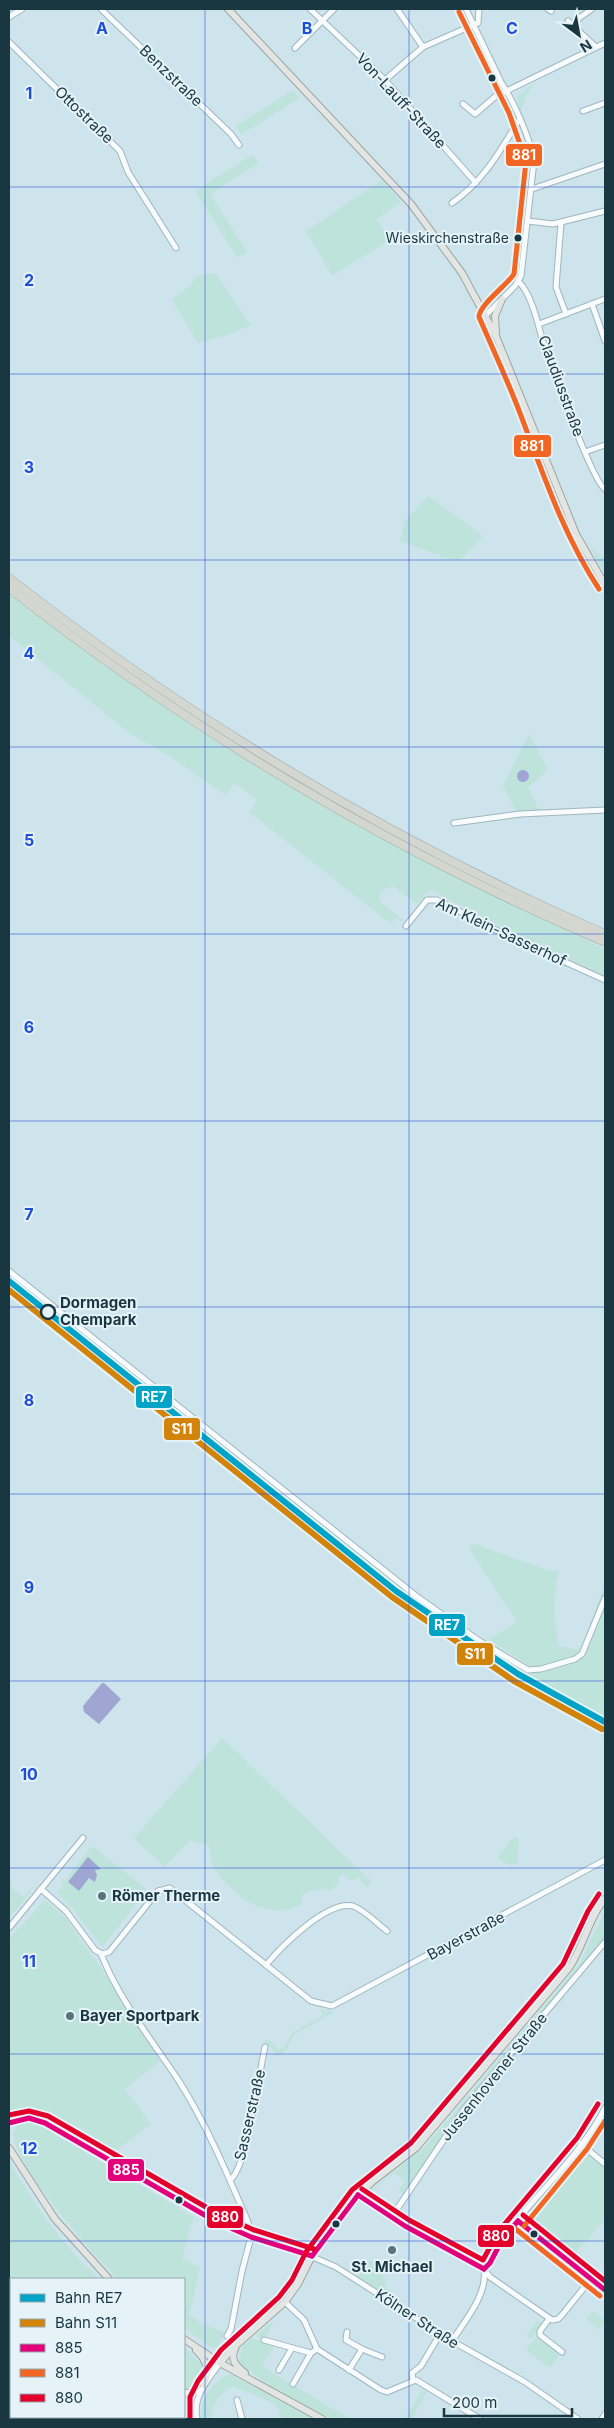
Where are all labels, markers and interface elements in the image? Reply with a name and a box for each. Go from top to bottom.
north arrow [554,10,604,60]
text: A [96,18,108,38]
text: B [302,18,312,38]
text: C [506,18,518,38]
text: N [577,36,595,56]
street label: Benzstraße [136,41,207,110]
street label: Von-Lauff-Straße [352,49,450,152]
unlabelled marker [487,73,497,83]
street label: Ottostraße [51,82,118,147]
text: 1 [26,83,32,103]
line badge: 881 [505,143,543,167]
text: 881 [512,146,536,163]
place label: Wieskirchenstraße [386,229,509,246]
marker: Wieskirchenstraße [513,233,523,243]
text: 2 [24,270,34,290]
street label: Claudiusstraße [534,333,589,439]
line badge: 881 [513,434,552,458]
text: 881 [520,437,544,454]
text: 3 [24,457,34,477]
text: 4 [24,643,35,663]
text: 5 [24,830,34,850]
street label: Am Klein-Sasserhof [433,893,570,970]
text: 6 [24,1017,34,1037]
text: 7 [24,1204,34,1224]
place label: Dormagen Chempark [60,1293,137,1329]
marker: Dormagen Chempark [40,1304,56,1320]
line badge: RE7 [135,1385,173,1409]
text: RE7 [141,1388,167,1405]
text: 8 [24,1390,34,1410]
line badge: S11 [163,1417,201,1441]
text: S11 [171,1420,193,1437]
text: 9 [24,1577,34,1597]
line badge: RE7 [428,1613,466,1637]
text: RE7 [434,1616,460,1633]
line badge: S11 [456,1642,494,1666]
text: S11 [464,1645,486,1662]
text: 10 [20,1764,38,1784]
place label: Römer Therme [112,1886,220,1905]
marker: Römer Therme [96,1890,108,1902]
street label: Bayerstraße [424,1907,508,1964]
text: 11 [22,1951,36,1971]
place label: Bayer Sportpark [80,2006,200,2025]
street label: Jussenhovener Straße [436,2009,551,2145]
marker: Bayer Sportpark [64,2010,76,2022]
street label: Sasserstraße [230,2067,269,2162]
text: 12 [21,2138,37,2158]
line badge: 885 [107,2158,145,2182]
text: 885 [112,2161,140,2178]
unlabelled marker [174,2195,184,2205]
line badge: 880 [206,2205,244,2229]
text: 880 [211,2208,239,2225]
unlabelled marker [331,2219,341,2229]
line badge: 880 [477,2224,515,2248]
text: 880 [482,2227,510,2244]
unlabelled marker [529,2229,539,2239]
marker: St. Michael [386,2244,398,2256]
place label: St. Michael [351,2257,433,2276]
legend [10,2278,185,2418]
street label: Kölner Straße [372,2284,463,2353]
text: Bahn RE7 [55,2288,122,2307]
text: Bahn S11 [55,2313,117,2332]
text: 885 [55,2338,83,2357]
text: 881 [55,2363,80,2382]
scale bar [444,2386,572,2418]
text: 880 [55,2388,83,2407]
text: 200 m [452,2393,497,2412]

